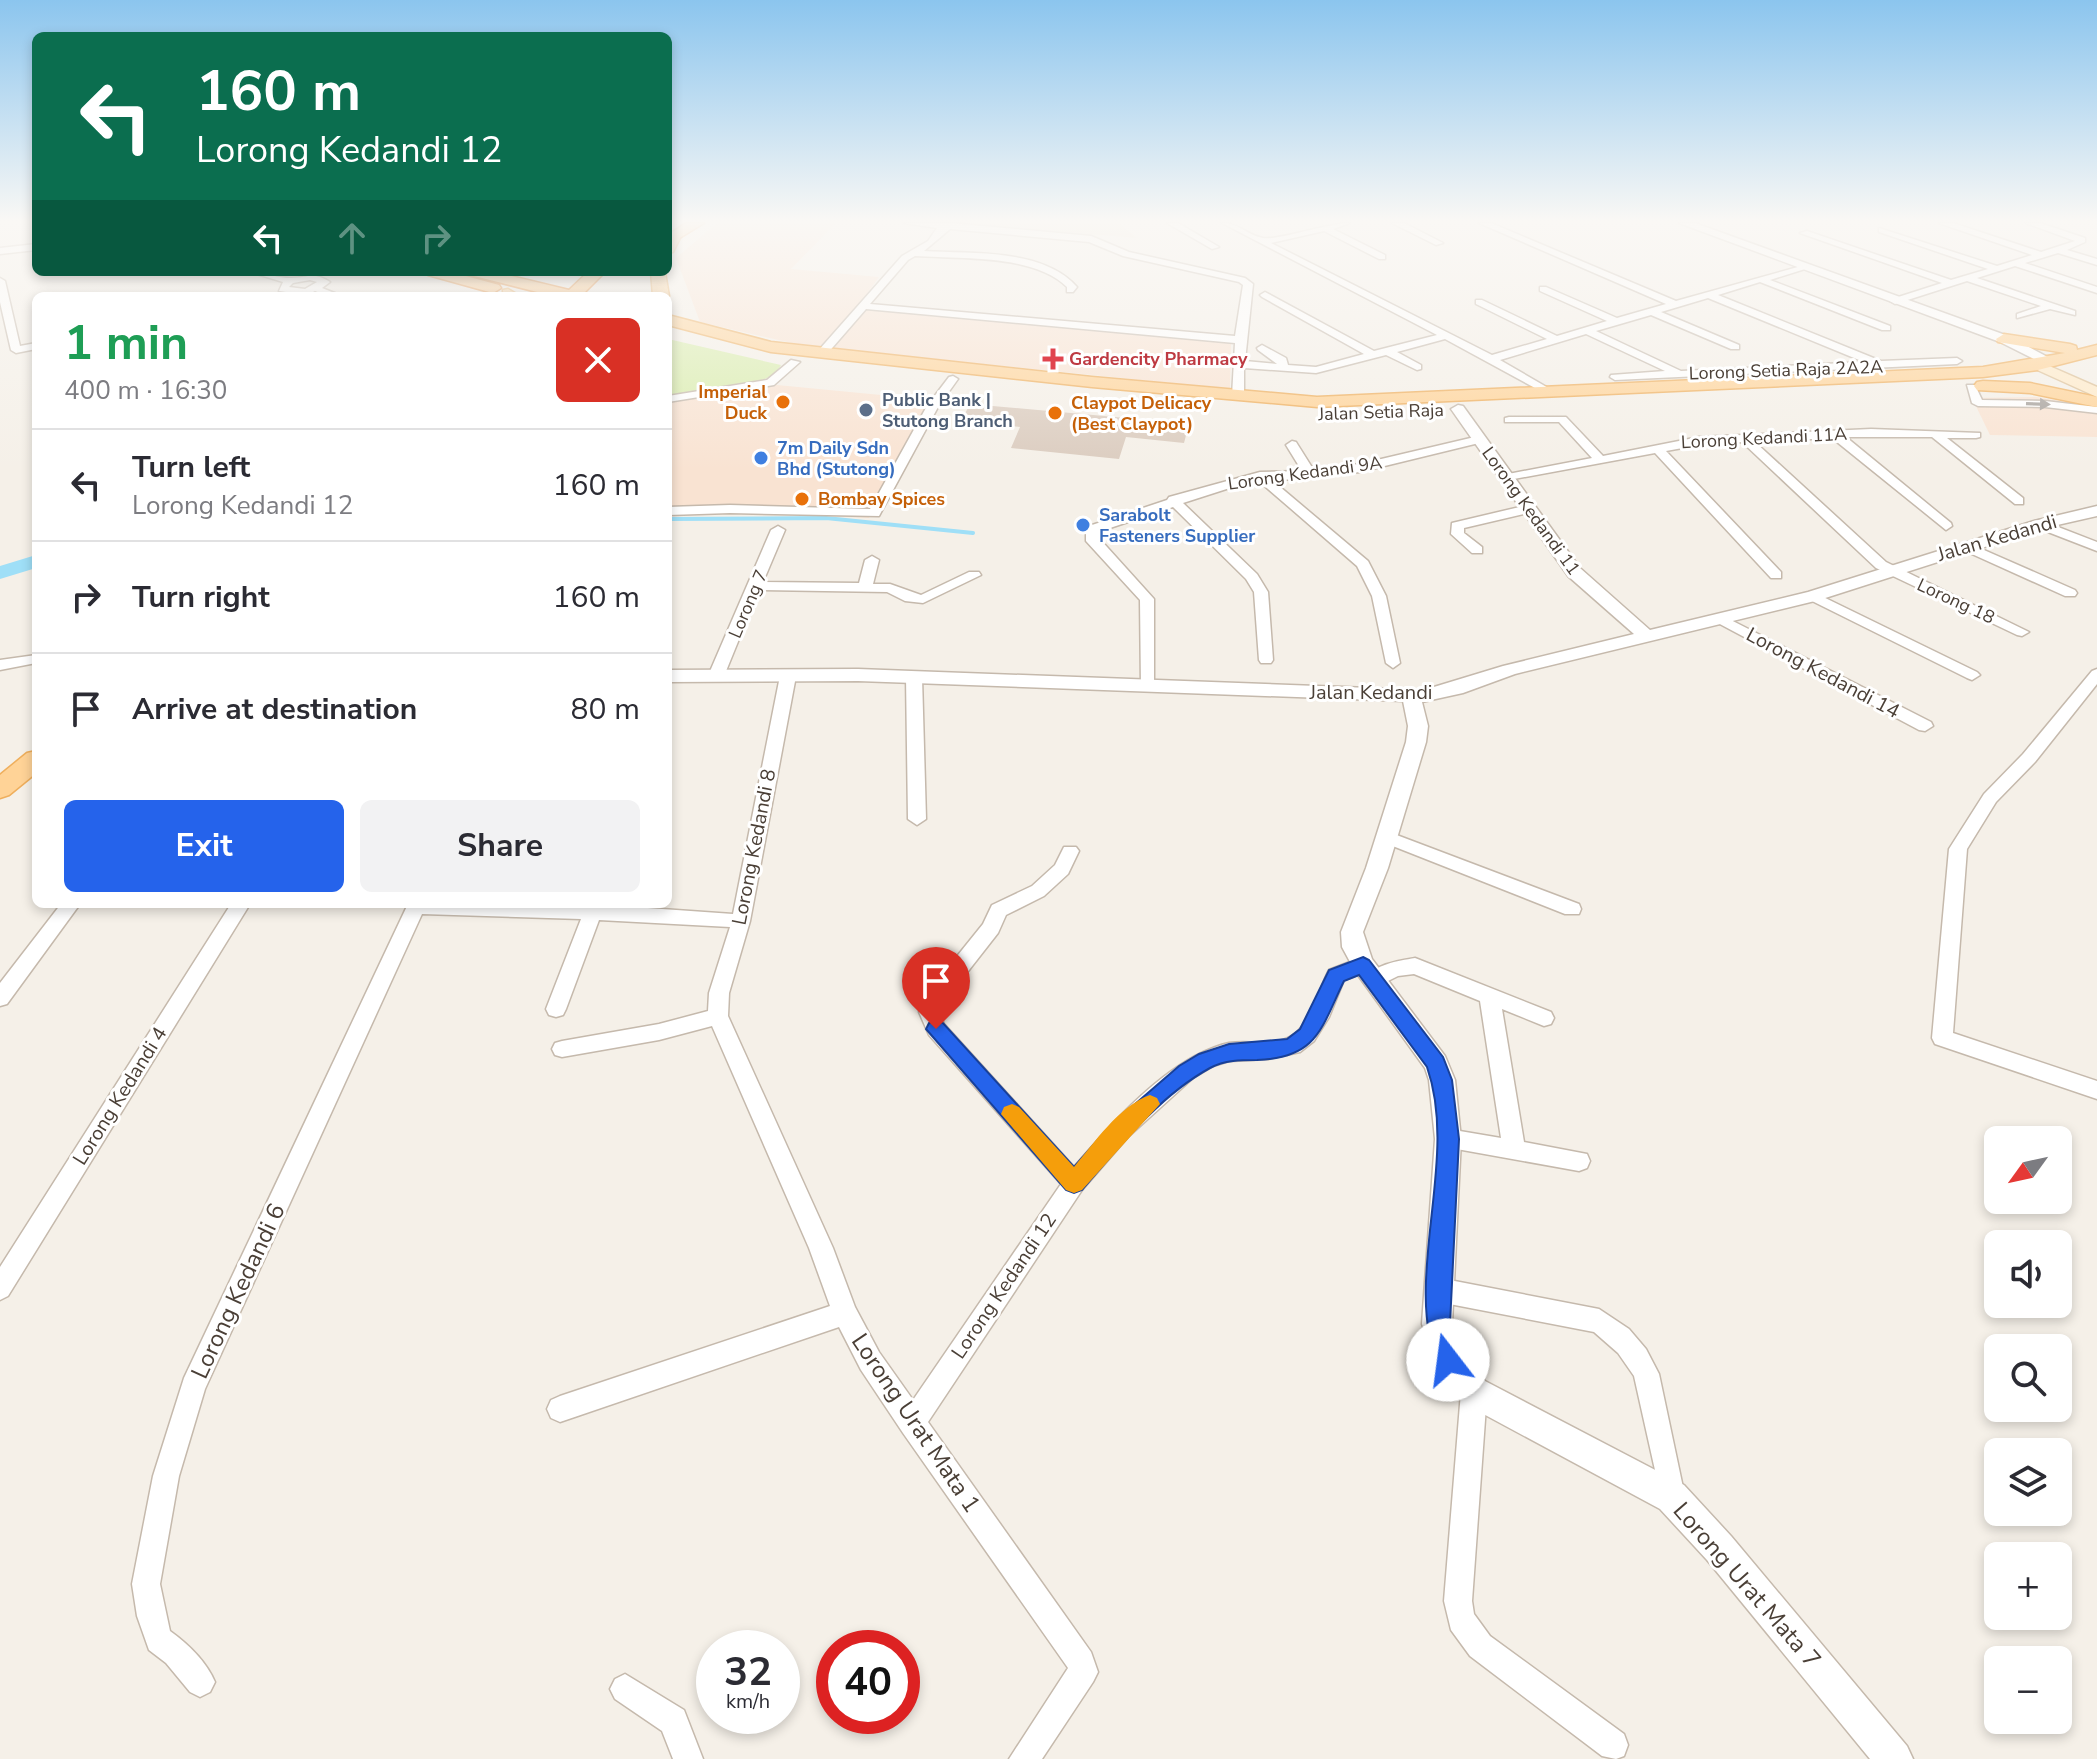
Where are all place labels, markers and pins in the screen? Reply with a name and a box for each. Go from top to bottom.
place label: Gardencity Pharmacy [1069,347,1248,371]
marker: Gardencity Pharmacy [1044,350,1062,368]
place label: Imperial Duck [698,380,767,425]
place label: Public Bank | Stutong Branch [882,388,1013,433]
place label: Claypot Delicacy (Best Claypot) [1071,391,1212,436]
marker: Imperial Duck [774,393,792,411]
marker: Public Bank | Stutong Branch [857,401,875,419]
marker: Claypot Delicacy (Best Claypot) [1046,404,1064,422]
place label: 7m Daily Sdn Bhd (Stutong) [777,436,896,481]
marker: 7m Daily Sdn Bhd (Stutong) [752,449,770,467]
place label: Bombay Spices [818,487,945,511]
marker: Bombay Spices [793,490,811,508]
place label: Sarabolt Fasteners Supplier [1099,503,1255,548]
marker: Sarabolt Fasteners Supplier [1074,516,1092,534]
pin [902,947,970,1029]

